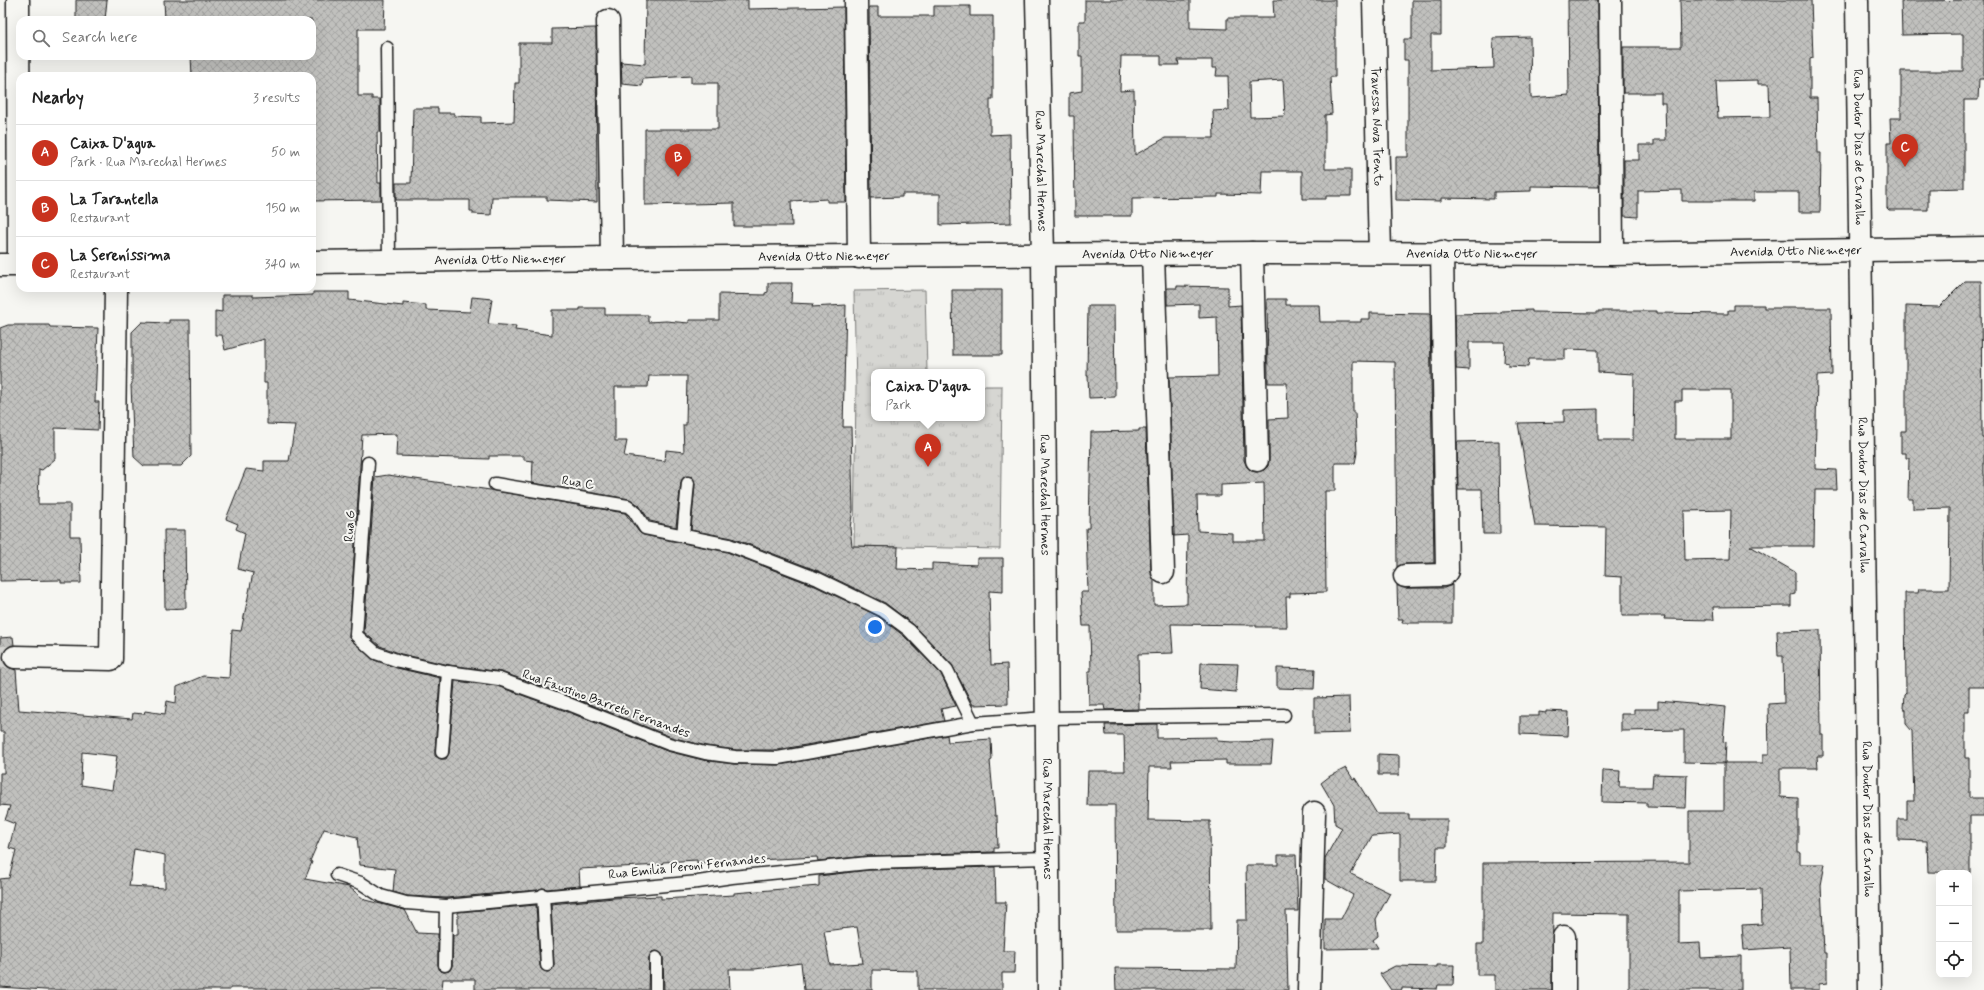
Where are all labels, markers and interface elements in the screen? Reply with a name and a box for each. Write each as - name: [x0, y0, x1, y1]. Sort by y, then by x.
- search box: [16, 16, 316, 60]
- icon: search: [30, 27, 52, 49]
- text: Search here: [62, 28, 138, 48]
- street label: Travessa Nova Trento: [1367, 66, 1387, 186]
- street label: Rua Doutor Dias de Carvalho: [1849, 69, 1868, 226]
- text: Nearby: [32, 87, 84, 109]
- text: 3 results: [253, 90, 300, 107]
- street label: Rua Marechal Hermes: [1031, 110, 1051, 232]
- text: Caixa D'agua: [70, 134, 155, 154]
- pin: C: [1892, 134, 1918, 167]
- text: A: [41, 144, 49, 161]
- text: 50 m: [271, 144, 300, 161]
- pin: B: [665, 144, 691, 177]
- text: Park · Rua Marechal Hermes: [70, 154, 227, 171]
- text: La Tarantella: [70, 190, 159, 210]
- text: B: [41, 200, 49, 217]
- text: 150 m: [266, 200, 300, 217]
- text: Restaurant: [70, 210, 130, 227]
- street label: Avenida Otto Niemeyer: [1730, 241, 1862, 261]
- street label: Avenida Otto Niemeyer: [1082, 245, 1214, 263]
- street label: Avenida Otto Niemeyer: [1406, 245, 1538, 262]
- text: La Sereníssima: [70, 246, 171, 266]
- street label: Avenida Otto Niemeyer: [758, 247, 890, 265]
- street label: Avenida Otto Niemeyer: [434, 250, 566, 269]
- text: C: [40, 256, 50, 273]
- text: 340 m: [265, 256, 300, 273]
- text: Restaurant: [70, 266, 130, 283]
- popup: [871, 369, 985, 421]
- text: Caixa D'agua: [885, 377, 971, 397]
- text: Park: [885, 397, 911, 414]
- street label: Rua Doutor Dias de Carvalho: [1854, 417, 1873, 574]
- pin: A: [915, 434, 941, 467]
- street label: Rua Marechal Hermes: [1036, 434, 1054, 556]
- street label: Rua C: [561, 472, 595, 494]
- street label: Rua G: [340, 509, 360, 542]
- your location: [865, 617, 885, 637]
- street label: Rua Faustino Barreto Fernandes: [520, 666, 692, 742]
- street label: Rua Doutor Dias de Carvalho: [1858, 741, 1877, 898]
- street label: Rua Marechal Hermes: [1039, 758, 1057, 880]
- street label: Rua Emilia Peroni Fernandes: [607, 850, 767, 884]
- map controls: [1936, 870, 1972, 978]
- button: +: [1936, 870, 1972, 906]
- button: −: [1936, 906, 1972, 942]
- button: locate: [1936, 942, 1972, 978]

